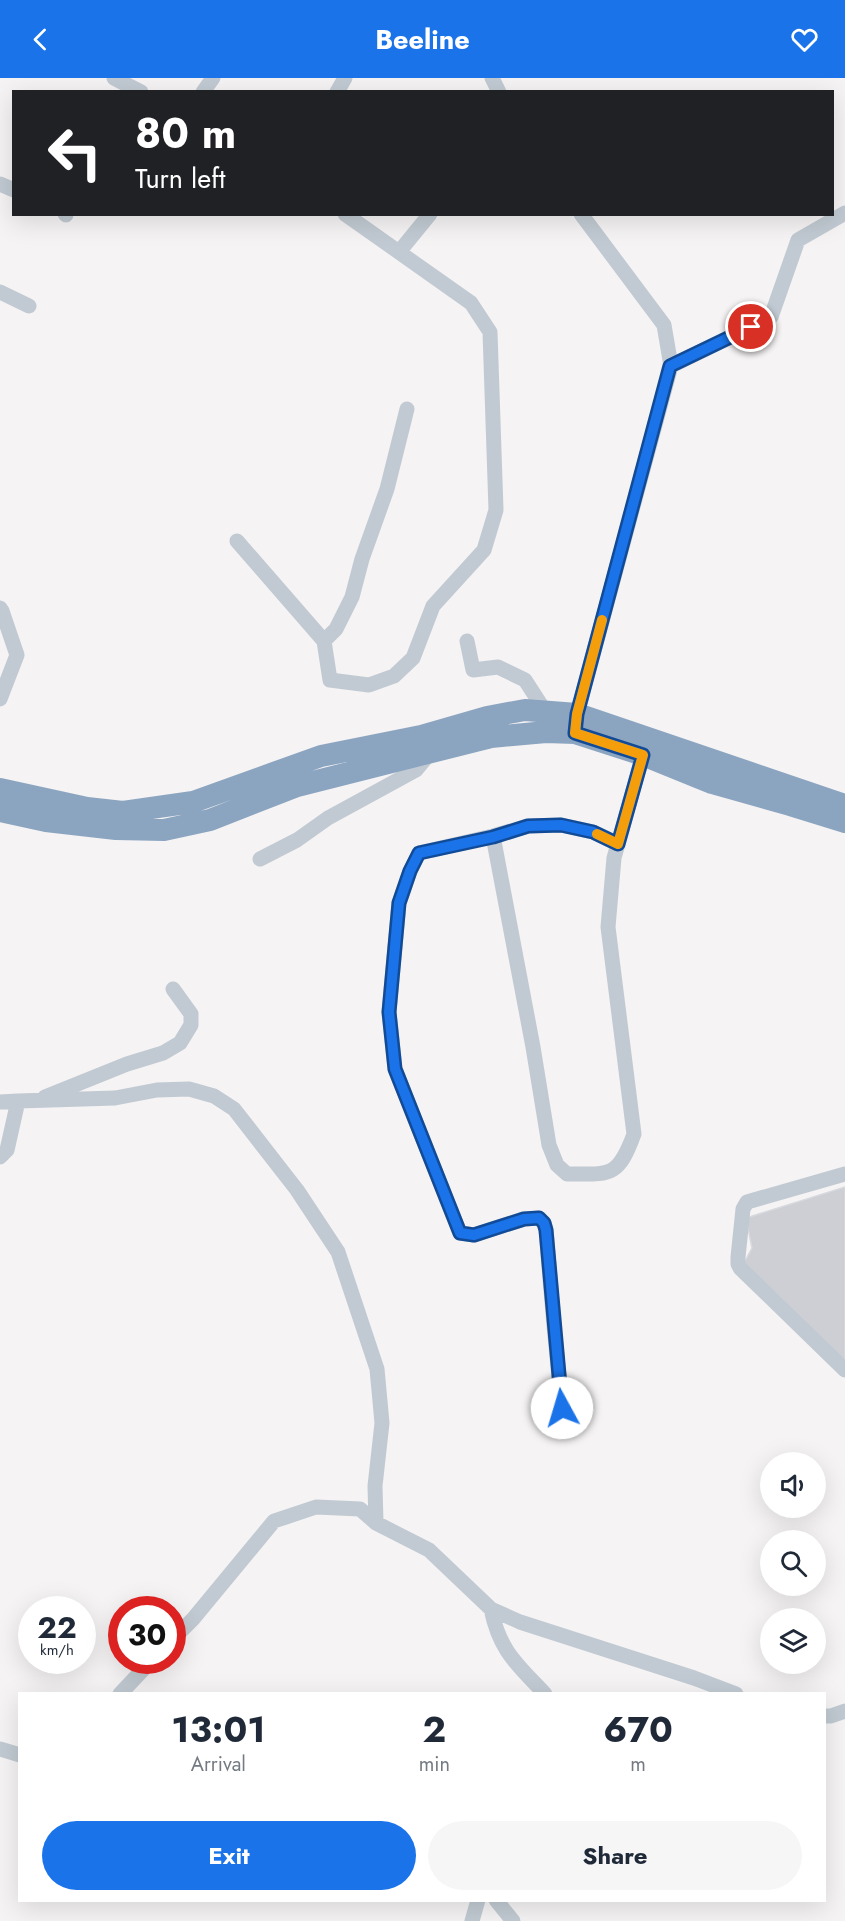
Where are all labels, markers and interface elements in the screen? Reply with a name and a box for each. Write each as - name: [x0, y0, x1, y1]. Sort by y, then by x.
- text: Beeline: [375, 20, 470, 59]
- icon: back: [24, 23, 57, 56]
- icon: heart: [788, 23, 821, 56]
- text: 80 m: [135, 103, 236, 164]
- icon: left: [36, 114, 114, 192]
- text: Turn left: [135, 159, 225, 198]
- pin: [725, 301, 776, 352]
- icon: arrive: [734, 310, 767, 343]
- position arrow: [530, 1376, 594, 1440]
- map controls: [760, 1452, 826, 1674]
- button: sound: [760, 1452, 826, 1518]
- button: search: [760, 1530, 826, 1596]
- speed limit sign: 30: [108, 1596, 186, 1674]
- text: 22: [37, 1606, 77, 1649]
- button: layers: [760, 1608, 826, 1674]
- text: km/h: [40, 1639, 74, 1661]
- text: 13:01: [171, 1703, 266, 1755]
- text: 2: [423, 1703, 446, 1755]
- text: 670: [603, 1703, 673, 1755]
- text: Arrival: [191, 1750, 246, 1779]
- text: min: [419, 1750, 450, 1779]
- text: m: [630, 1750, 646, 1779]
- button: Exit: [42, 1821, 416, 1890]
- button: Share: [428, 1821, 802, 1890]

